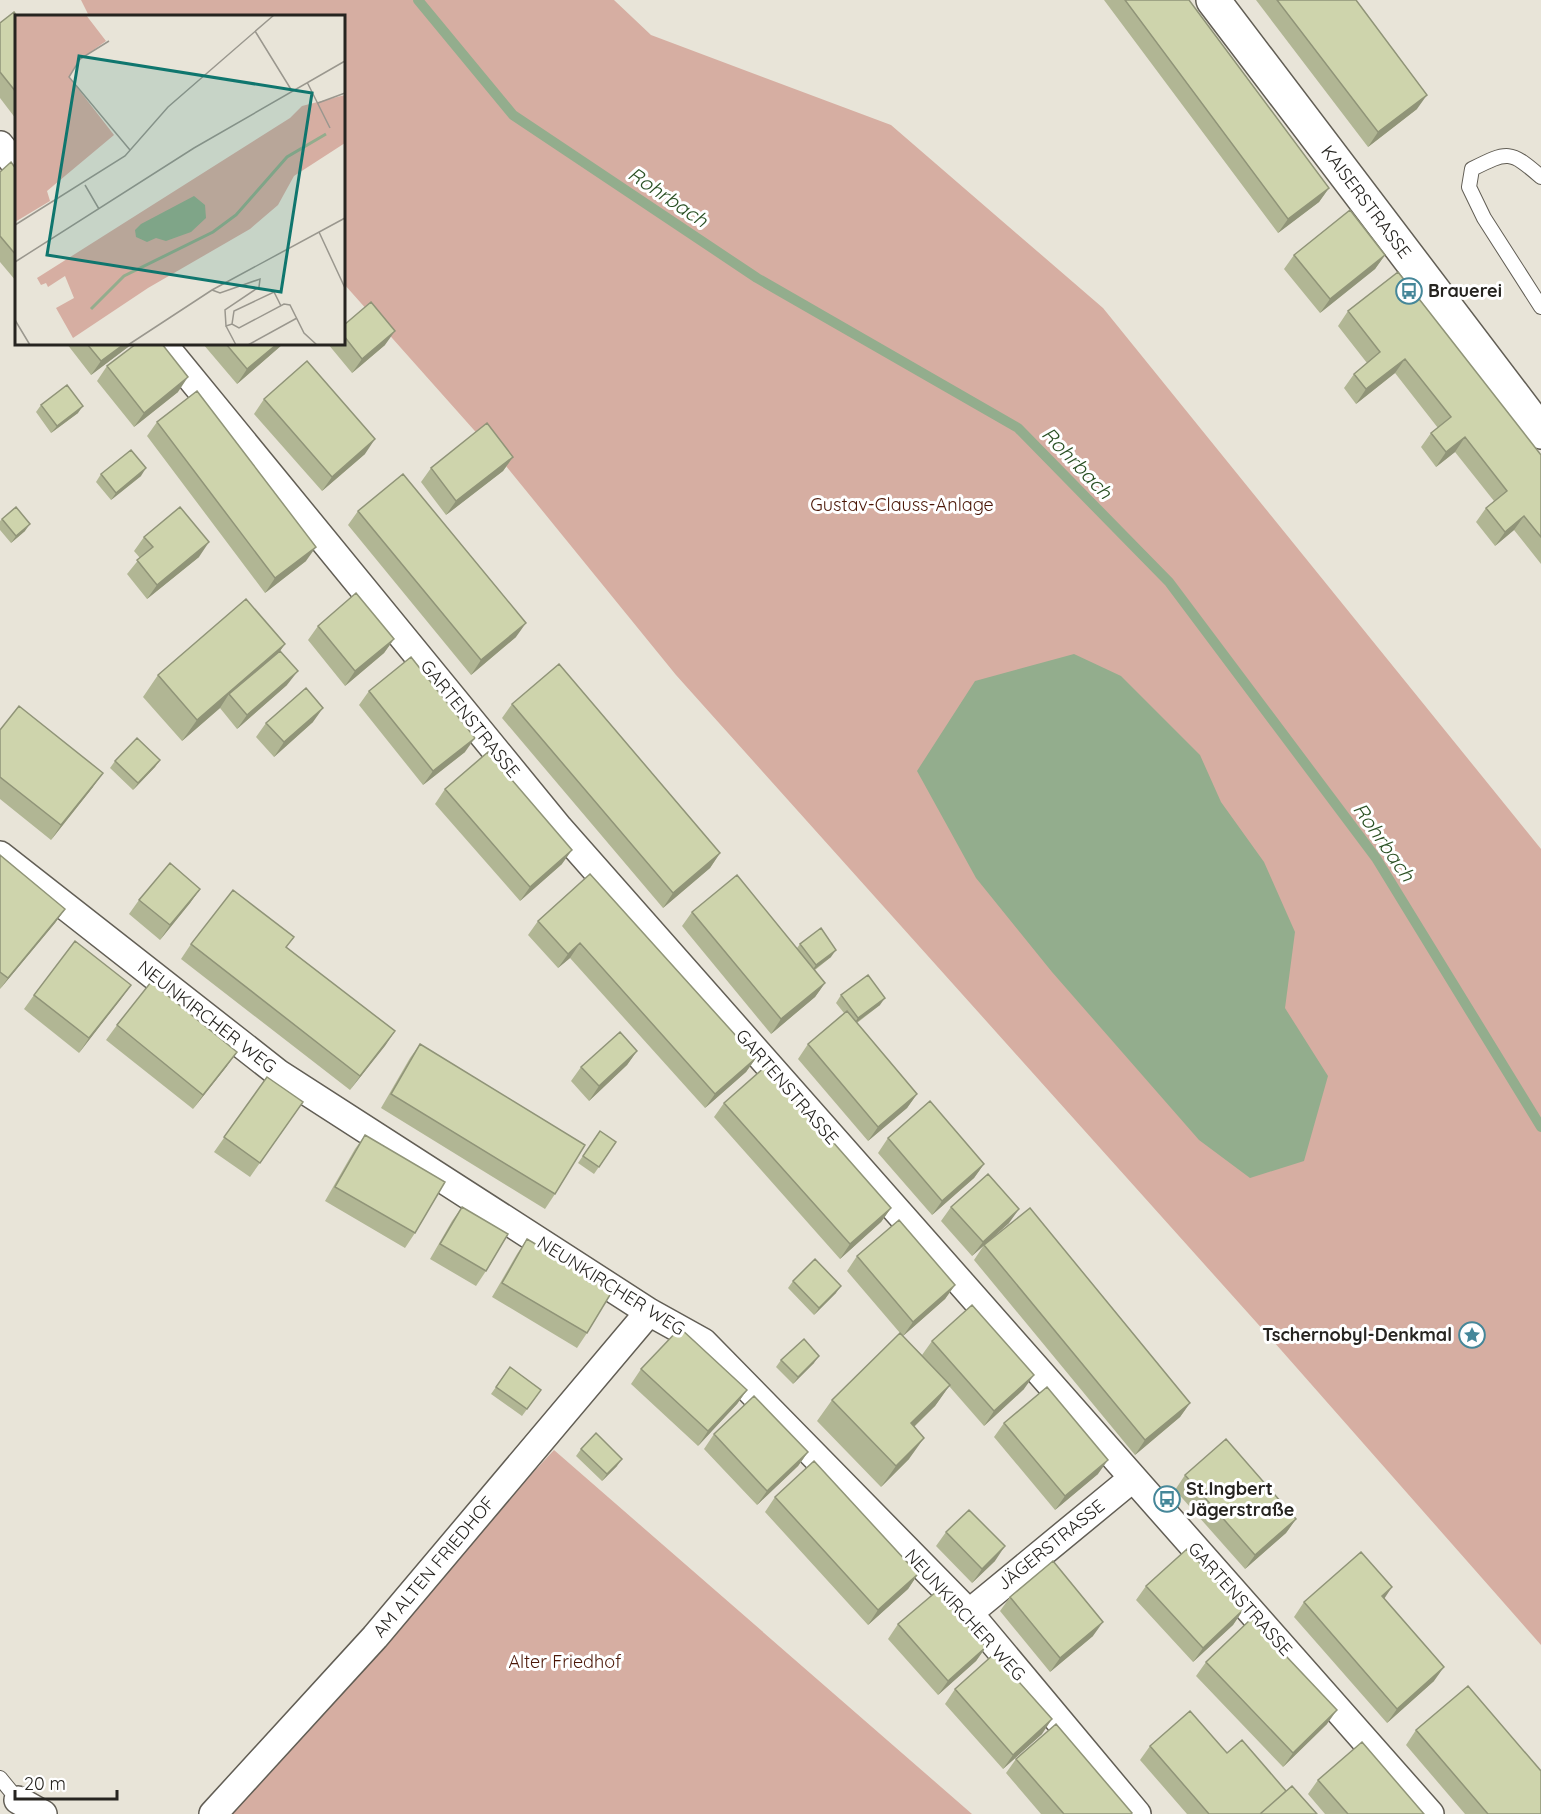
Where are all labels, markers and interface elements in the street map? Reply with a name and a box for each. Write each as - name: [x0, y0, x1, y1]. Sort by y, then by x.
- inset map: [15, 15, 345, 345]
- street label: KAISERSTRASSE: [1316, 141, 1416, 263]
- water label: Rohrbach: [624, 161, 713, 233]
- bus stop icon: Brauerei: [1394, 276, 1424, 306]
- place label: Brauerei: [1428, 279, 1502, 302]
- water label: Rohrbach: [1037, 421, 1118, 504]
- park label: Gustav-Clauss-Anlage: [810, 493, 994, 516]
- street label: GARTENSTRASSE: [416, 655, 525, 782]
- water label: Rohrbach: [1348, 798, 1421, 886]
- street label: NEUNKIRCHER WEG: [133, 955, 281, 1078]
- street label: GARTENSTRASSE: [731, 1024, 844, 1149]
- street label: NEUNKIRCHER WEG: [533, 1231, 689, 1340]
- place icon: Tschernobyl-Denkmal: [1457, 1320, 1487, 1350]
- place label: Tschernobyl-Denkmal: [1262, 1323, 1452, 1346]
- place label: St.Ingbert Jägerstraße: [1186, 1477, 1294, 1521]
- bus stop icon: St.Ingbert Jägerstraße: [1152, 1484, 1182, 1514]
- street label: AM ALTEN FRIEDHOF: [368, 1491, 499, 1642]
- street label: JÄGERSTRASSE: [992, 1494, 1109, 1595]
- street label: GARTENSTRASSE: [1183, 1537, 1298, 1660]
- street label: NEUNKIRCHER WEG: [900, 1544, 1031, 1685]
- park label: Alter Friedhof: [508, 1650, 622, 1673]
- scale bar: [15, 1763, 117, 1801]
- text: 20 m: [24, 1772, 66, 1795]

